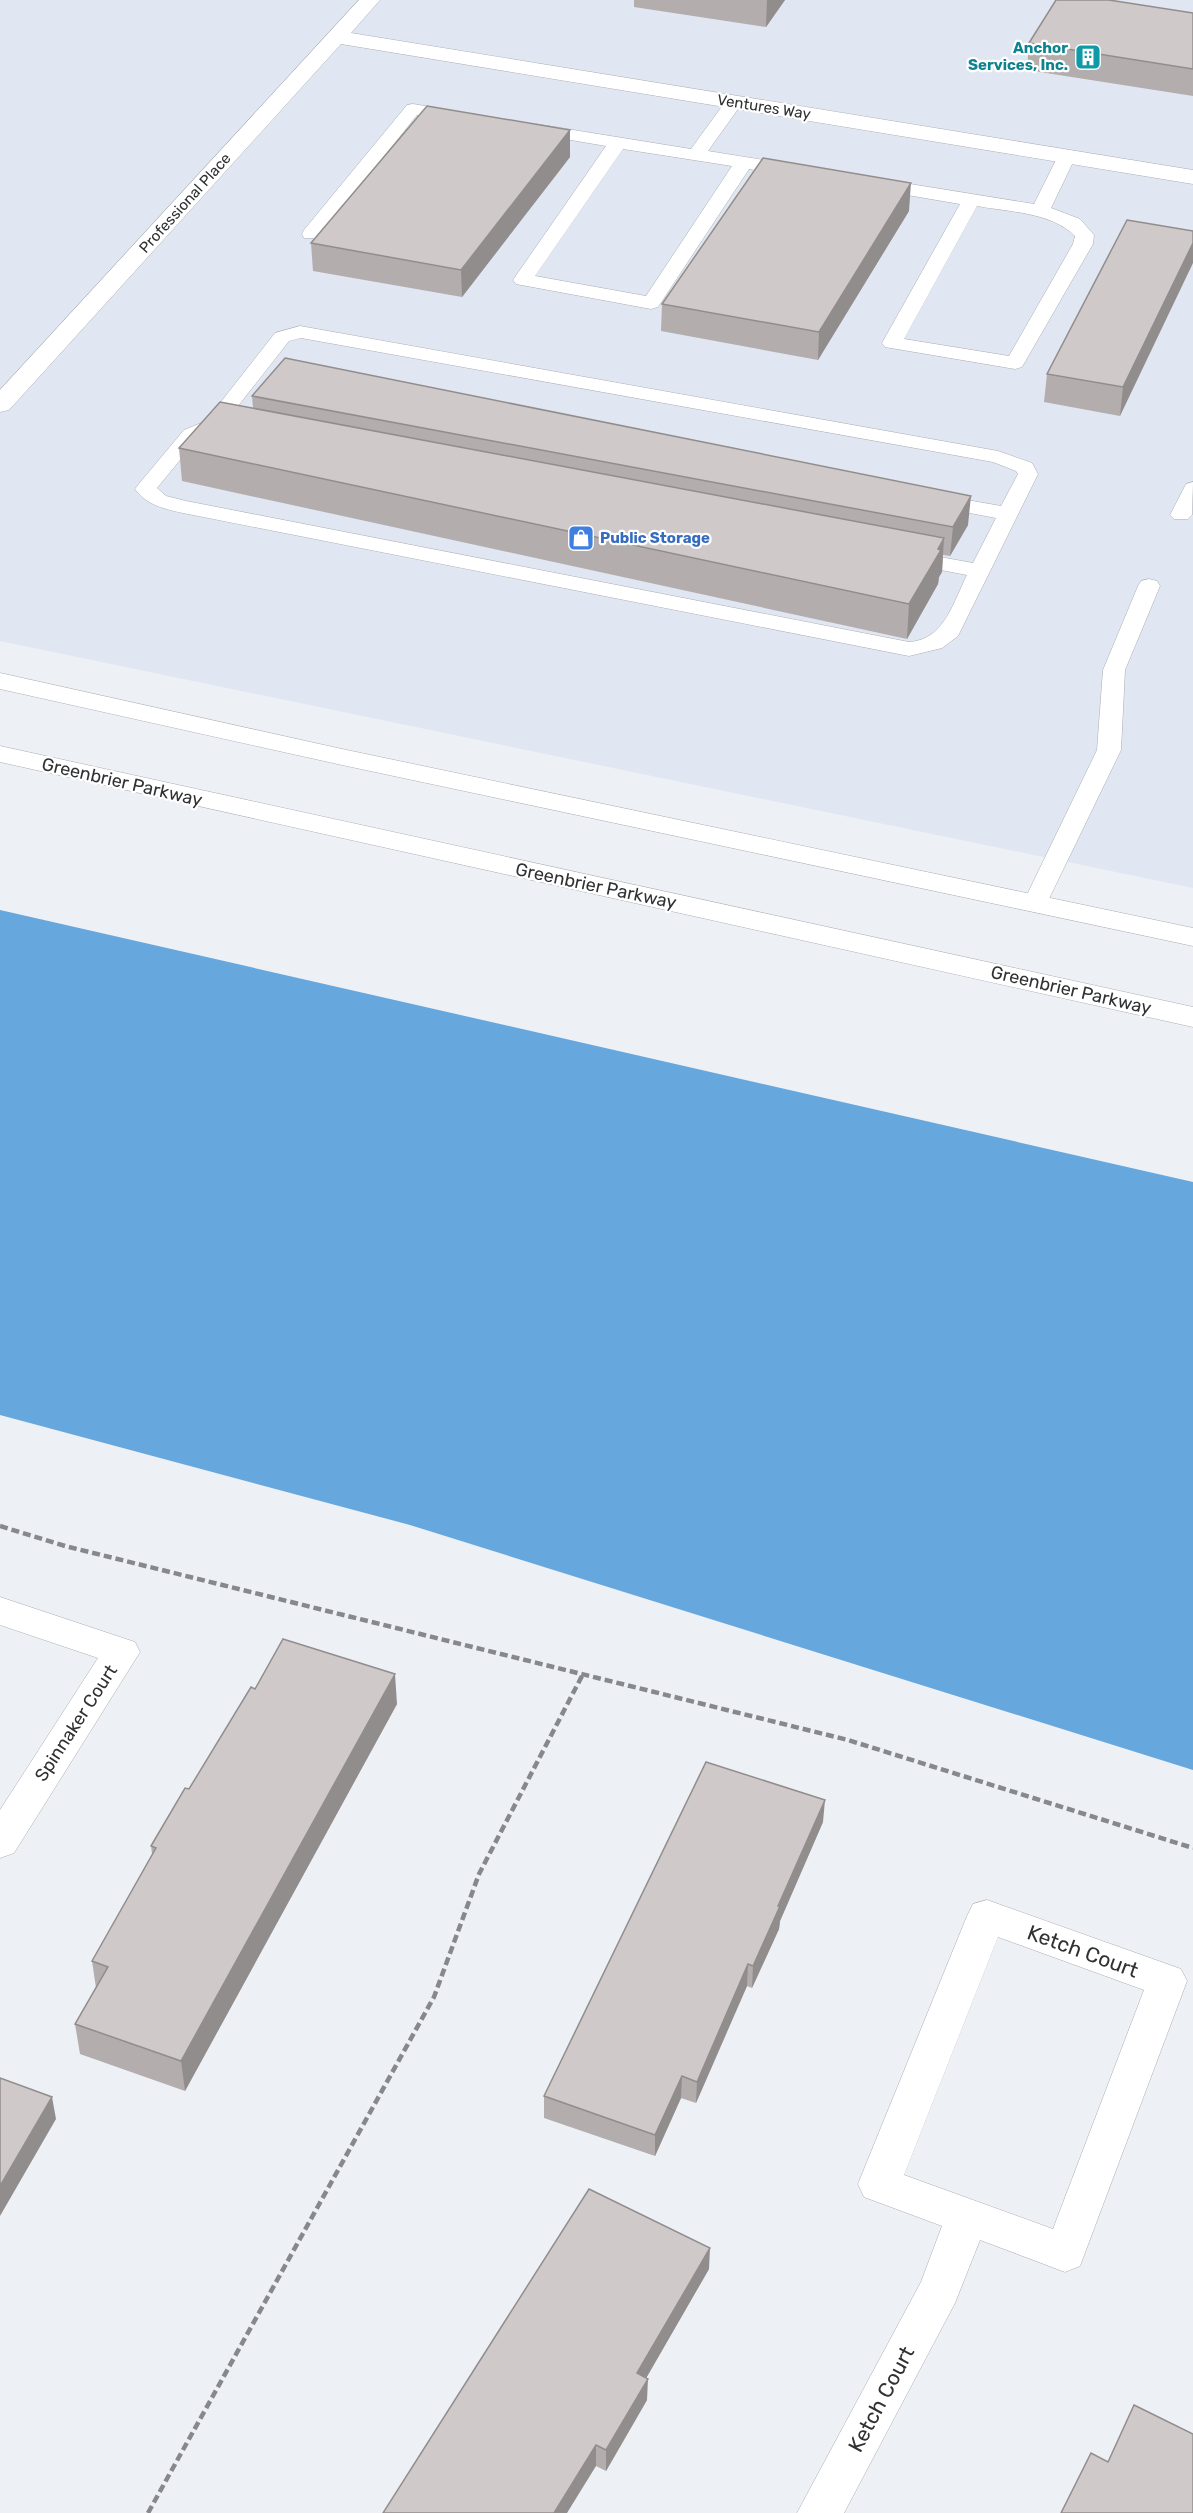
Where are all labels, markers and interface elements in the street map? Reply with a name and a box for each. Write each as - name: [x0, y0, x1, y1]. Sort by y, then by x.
- place label: Anchor Services, Inc.: [968, 39, 1068, 74]
- building icon: Anchor Services, Inc.: [1073, 42, 1103, 72]
- street label: Ventures Way: [716, 91, 812, 123]
- street label: Professional Place: [135, 149, 235, 257]
- shop icon: Public Storage: [566, 523, 596, 553]
- place label: Public Storage: [600, 529, 710, 547]
- street label: Greenbrier Parkway: [40, 753, 204, 811]
- street label: Greenbrier Parkway: [513, 858, 679, 914]
- street label: Greenbrier Parkway: [989, 961, 1153, 1019]
- street label: Spinnaker Court: [30, 1660, 122, 1786]
- street label: Ketch Court: [1024, 1919, 1142, 1983]
- street label: Ketch Court: [843, 2342, 919, 2456]

